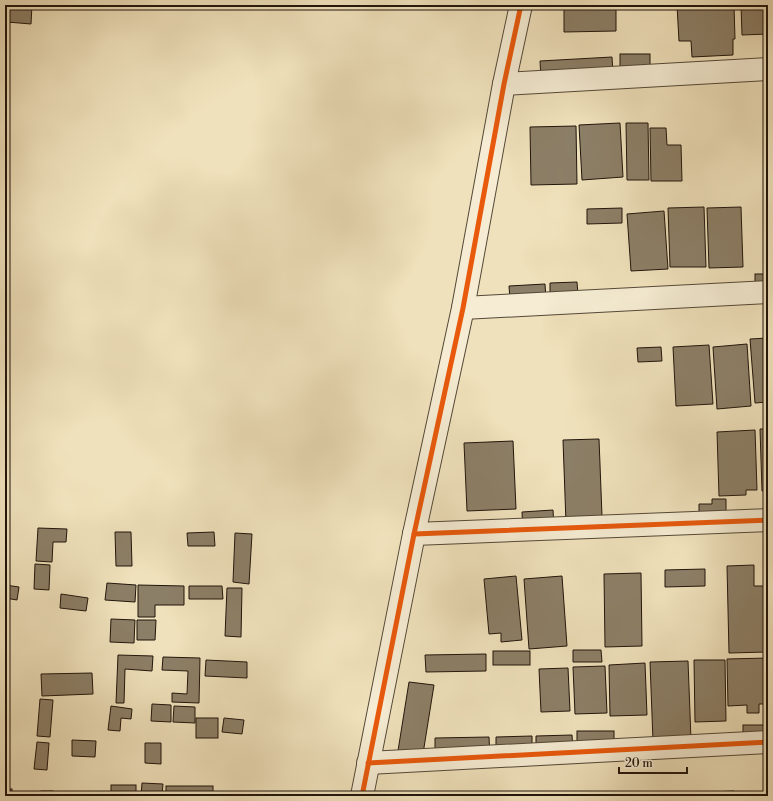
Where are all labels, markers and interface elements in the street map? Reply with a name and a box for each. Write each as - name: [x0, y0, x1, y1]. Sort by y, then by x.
- scale bar: [619, 749, 687, 775]
- text: 20 m: [625, 756, 653, 771]

